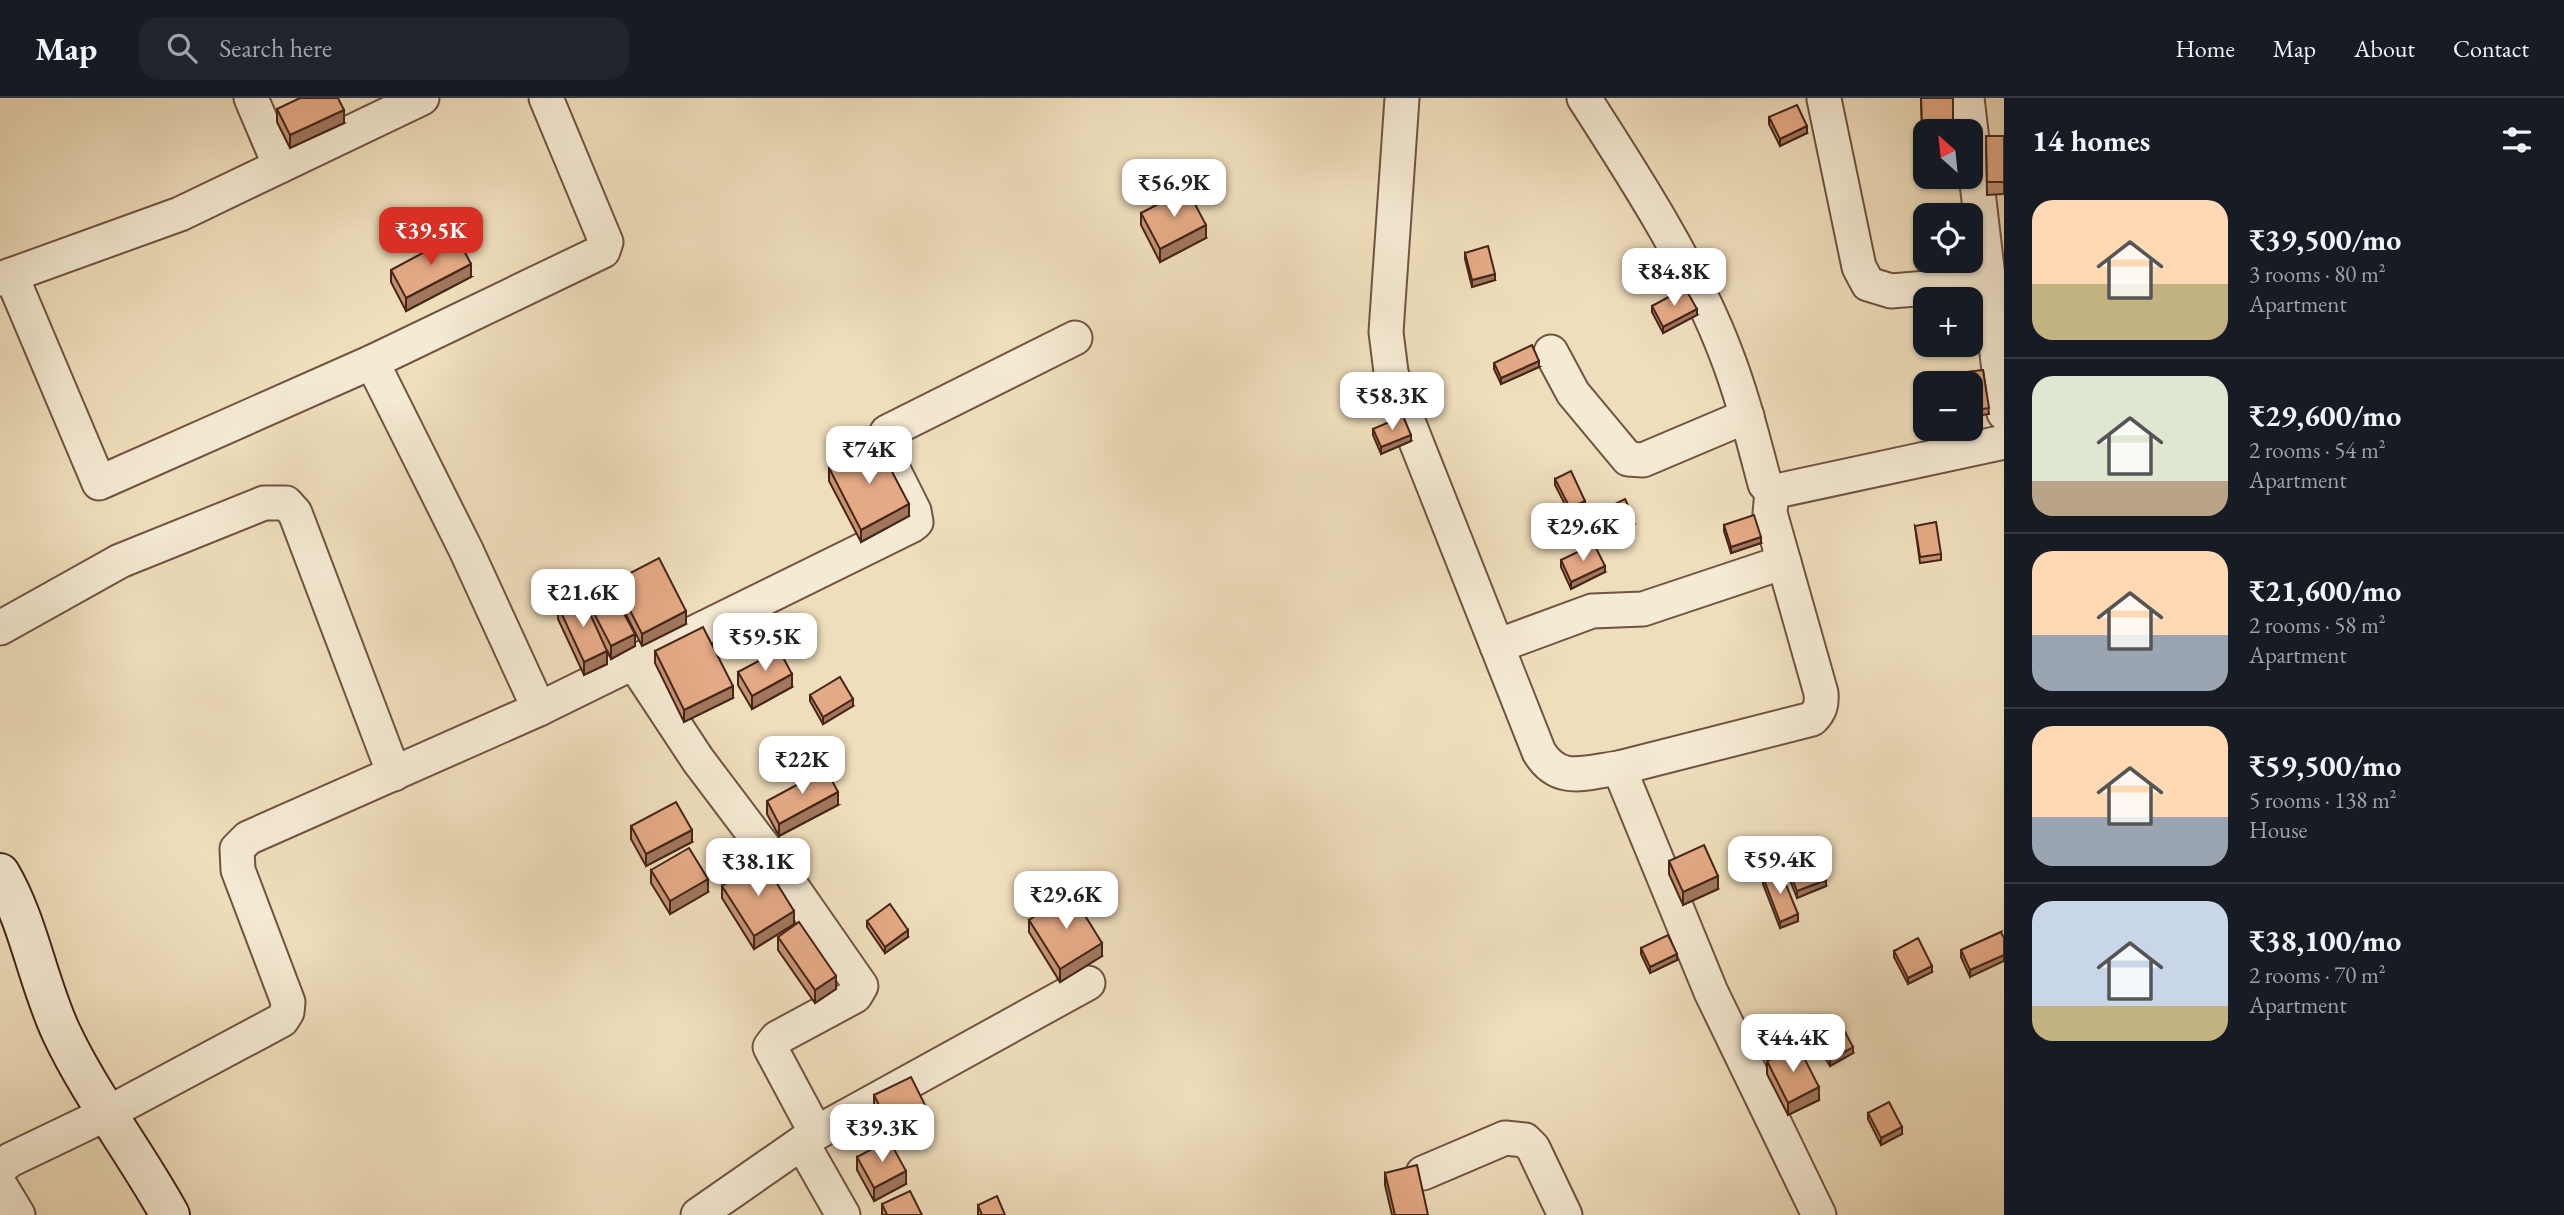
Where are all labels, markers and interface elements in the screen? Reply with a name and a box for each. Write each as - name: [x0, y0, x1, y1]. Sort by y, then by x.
- search box: [139, 17, 629, 80]
- text: Map: [35, 27, 97, 70]
- icon: search: [163, 29, 201, 67]
- text: Search here: [219, 31, 332, 65]
- text: Home: [2175, 33, 2235, 64]
- text: Map: [2273, 33, 2316, 64]
- text: About: [2354, 33, 2415, 64]
- text: Contact: [2453, 33, 2529, 64]
- north arrow: [1913, 119, 1983, 189]
- map controls: [1913, 119, 1983, 441]
- text: 14 homes: [2032, 121, 2150, 160]
- icon: filters: [2498, 121, 2536, 159]
- pin: ₹56.9K: [1117, 159, 1231, 219]
- text: ₹56.9K: [1138, 167, 1210, 197]
- button: locate: [1913, 203, 1983, 273]
- pin: ₹39.5K: [374, 208, 488, 267]
- text: ₹39.5K: [395, 215, 467, 245]
- text: ₹39,500/mo: [2249, 220, 2401, 259]
- icon: home: [2088, 228, 2172, 312]
- pin: ₹84.8K: [1617, 248, 1731, 308]
- text: ₹84.8K: [1638, 256, 1710, 286]
- text: 3 rooms · 80 m²: [2249, 259, 2386, 289]
- button: +: [1913, 287, 1983, 357]
- text: Apartment: [2249, 289, 2347, 319]
- button: −: [1913, 371, 1983, 441]
- pin: ₹58.3K: [1335, 372, 1449, 432]
- text: ₹58.3K: [1356, 380, 1428, 410]
- text: ₹29,600/mo: [2249, 396, 2401, 435]
- icon: home: [2088, 404, 2172, 488]
- pin: ₹74K: [828, 426, 910, 486]
- text: ₹74K: [842, 434, 896, 464]
- text: 2 rooms · 54 m²: [2249, 435, 2386, 465]
- text: Apartment: [2249, 465, 2347, 495]
- pin: ₹29.6K: [1526, 504, 1640, 563]
- text: ₹29.6K: [1547, 511, 1619, 541]
- pin: ₹21.6K: [526, 570, 640, 629]
- text: ₹21,600/mo: [2249, 571, 2401, 610]
- text: ₹21.6K: [547, 577, 619, 607]
- icon: home: [2088, 579, 2172, 663]
- text: 2 rooms · 58 m²: [2249, 610, 2386, 640]
- pin: ₹59.5K: [708, 614, 822, 673]
- text: ₹59.5K: [729, 621, 801, 651]
- text: Apartment: [2249, 640, 2347, 670]
- pin: ₹22K: [761, 736, 843, 796]
- text: ₹22K: [775, 744, 829, 774]
- text: ₹59,500/mo: [2249, 746, 2401, 785]
- icon: home: [2088, 754, 2172, 838]
- text: 5 rooms · 138 m²: [2249, 785, 2397, 815]
- text: House: [2249, 815, 2308, 845]
- pin: ₹59.4K: [1723, 836, 1837, 896]
- pin: ₹38.1K: [701, 838, 815, 898]
- text: ₹59.4K: [1744, 844, 1816, 874]
- text: ₹38.1K: [722, 846, 794, 876]
- pin: ₹29.6K: [1009, 872, 1123, 931]
- text: ₹29.6K: [1030, 879, 1102, 909]
- text: ₹38,100/mo: [2249, 921, 2401, 960]
- icon: home: [2088, 929, 2172, 1013]
- text: 2 rooms · 70 m²: [2249, 960, 2386, 990]
- text: Apartment: [2249, 990, 2347, 1020]
- pin: ₹44.4K: [1736, 1014, 1850, 1074]
- text: ₹44.4K: [1757, 1022, 1829, 1052]
- pin: ₹39.3K: [825, 1104, 939, 1164]
- text: ₹39.3K: [846, 1112, 918, 1142]

